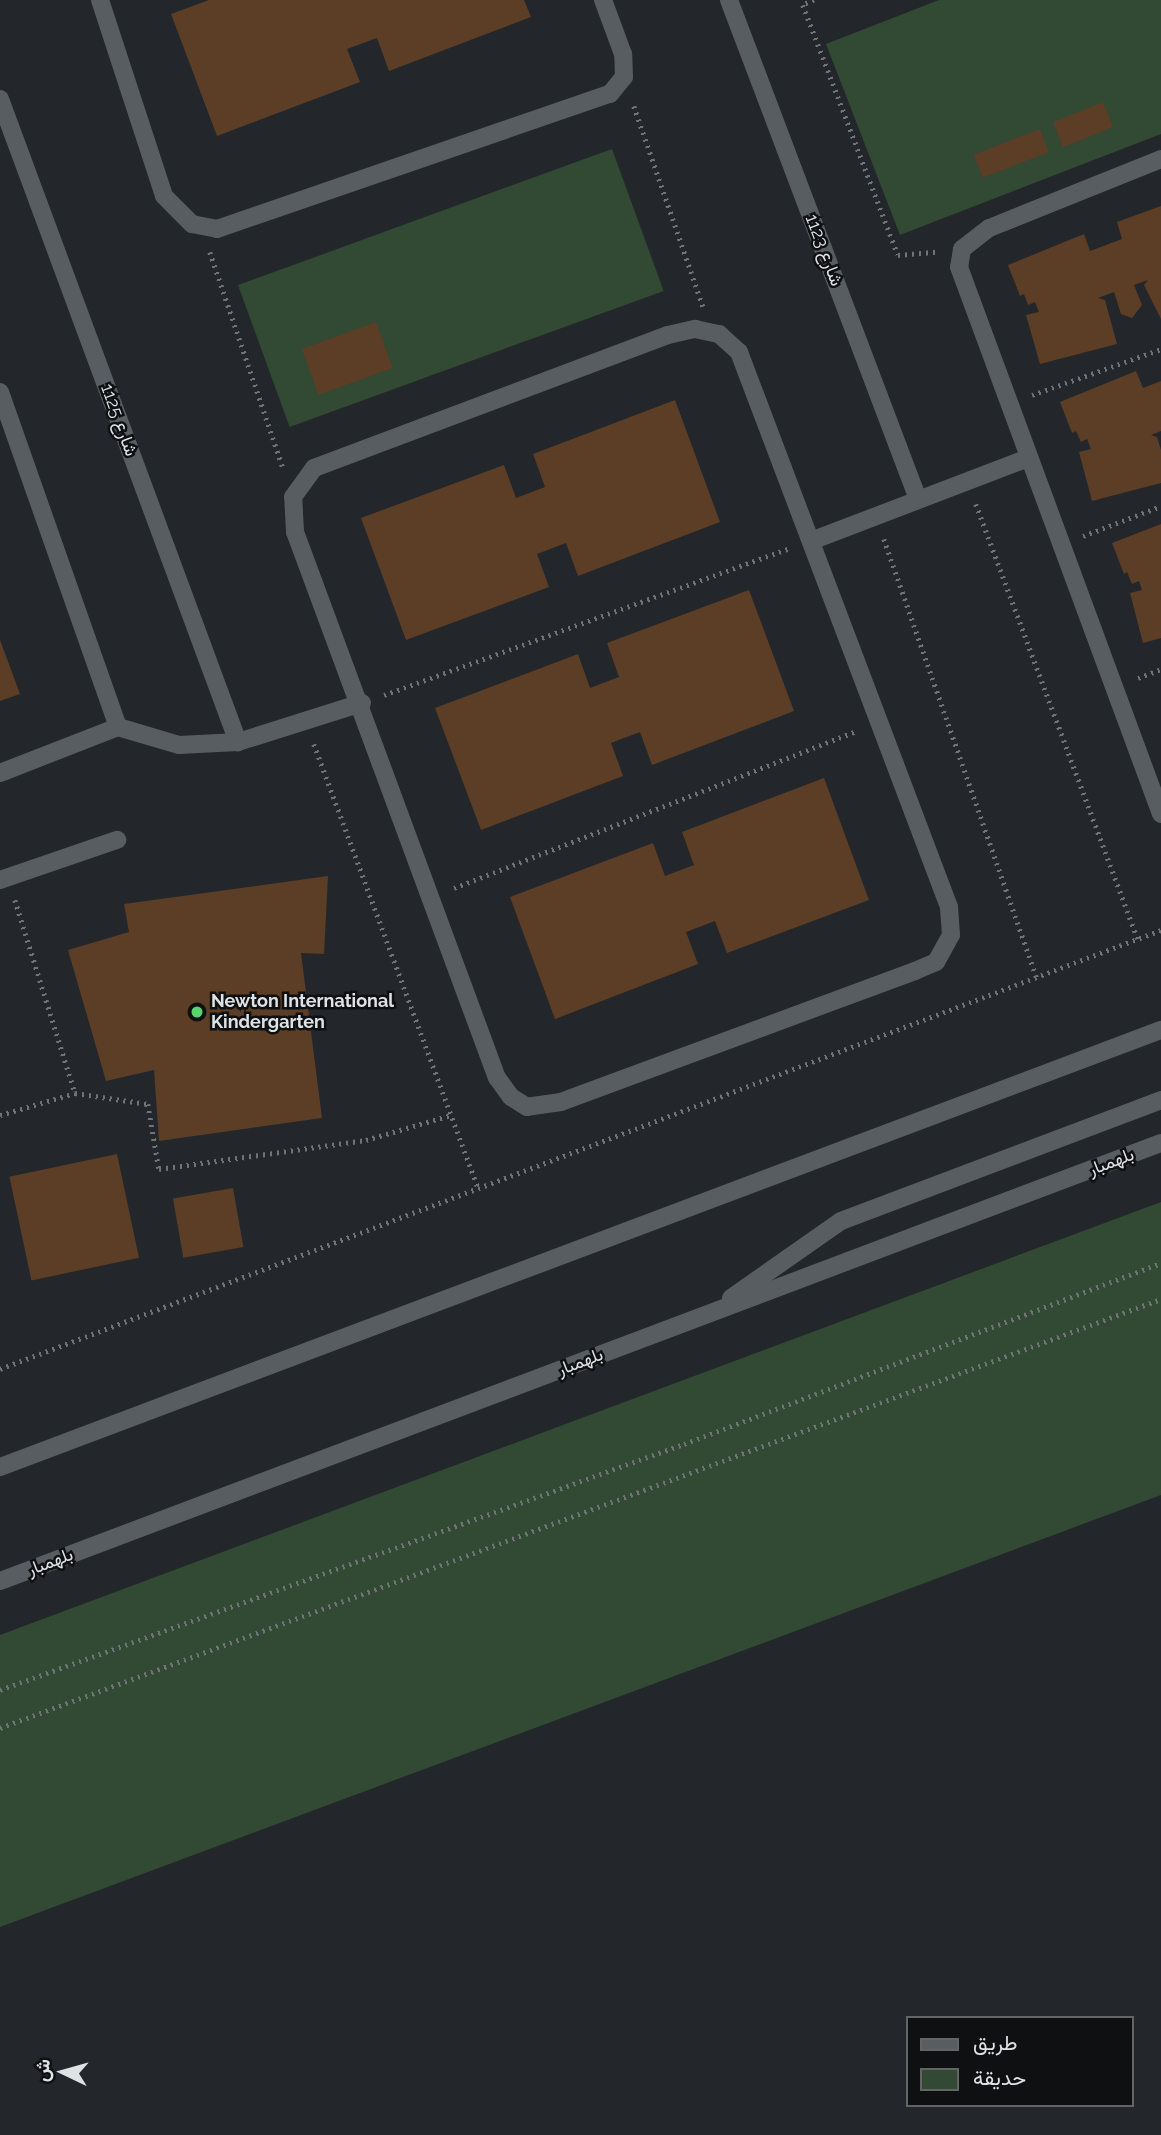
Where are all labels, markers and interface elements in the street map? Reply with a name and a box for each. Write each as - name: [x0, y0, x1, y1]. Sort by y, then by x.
- street label: شارع 1123: [800, 211, 848, 289]
- street label: شارع 1125: [96, 381, 142, 459]
- place label: Newton International Kindergarten: [211, 991, 394, 1034]
- marker: Newton International Kindergarten: [189, 1004, 205, 1020]
- street label: بلهمبار: [1085, 1143, 1137, 1181]
- street label: بلهمبار: [554, 1343, 606, 1381]
- street label: بلهمبار: [24, 1543, 76, 1581]
- legend: [906, 2016, 1133, 2107]
- text: طريق: [973, 2030, 1018, 2055]
- north arrow: [28, 2037, 98, 2107]
- text: ش: [30, 2058, 54, 2083]
- text: حديقة: [973, 2065, 1026, 2090]

